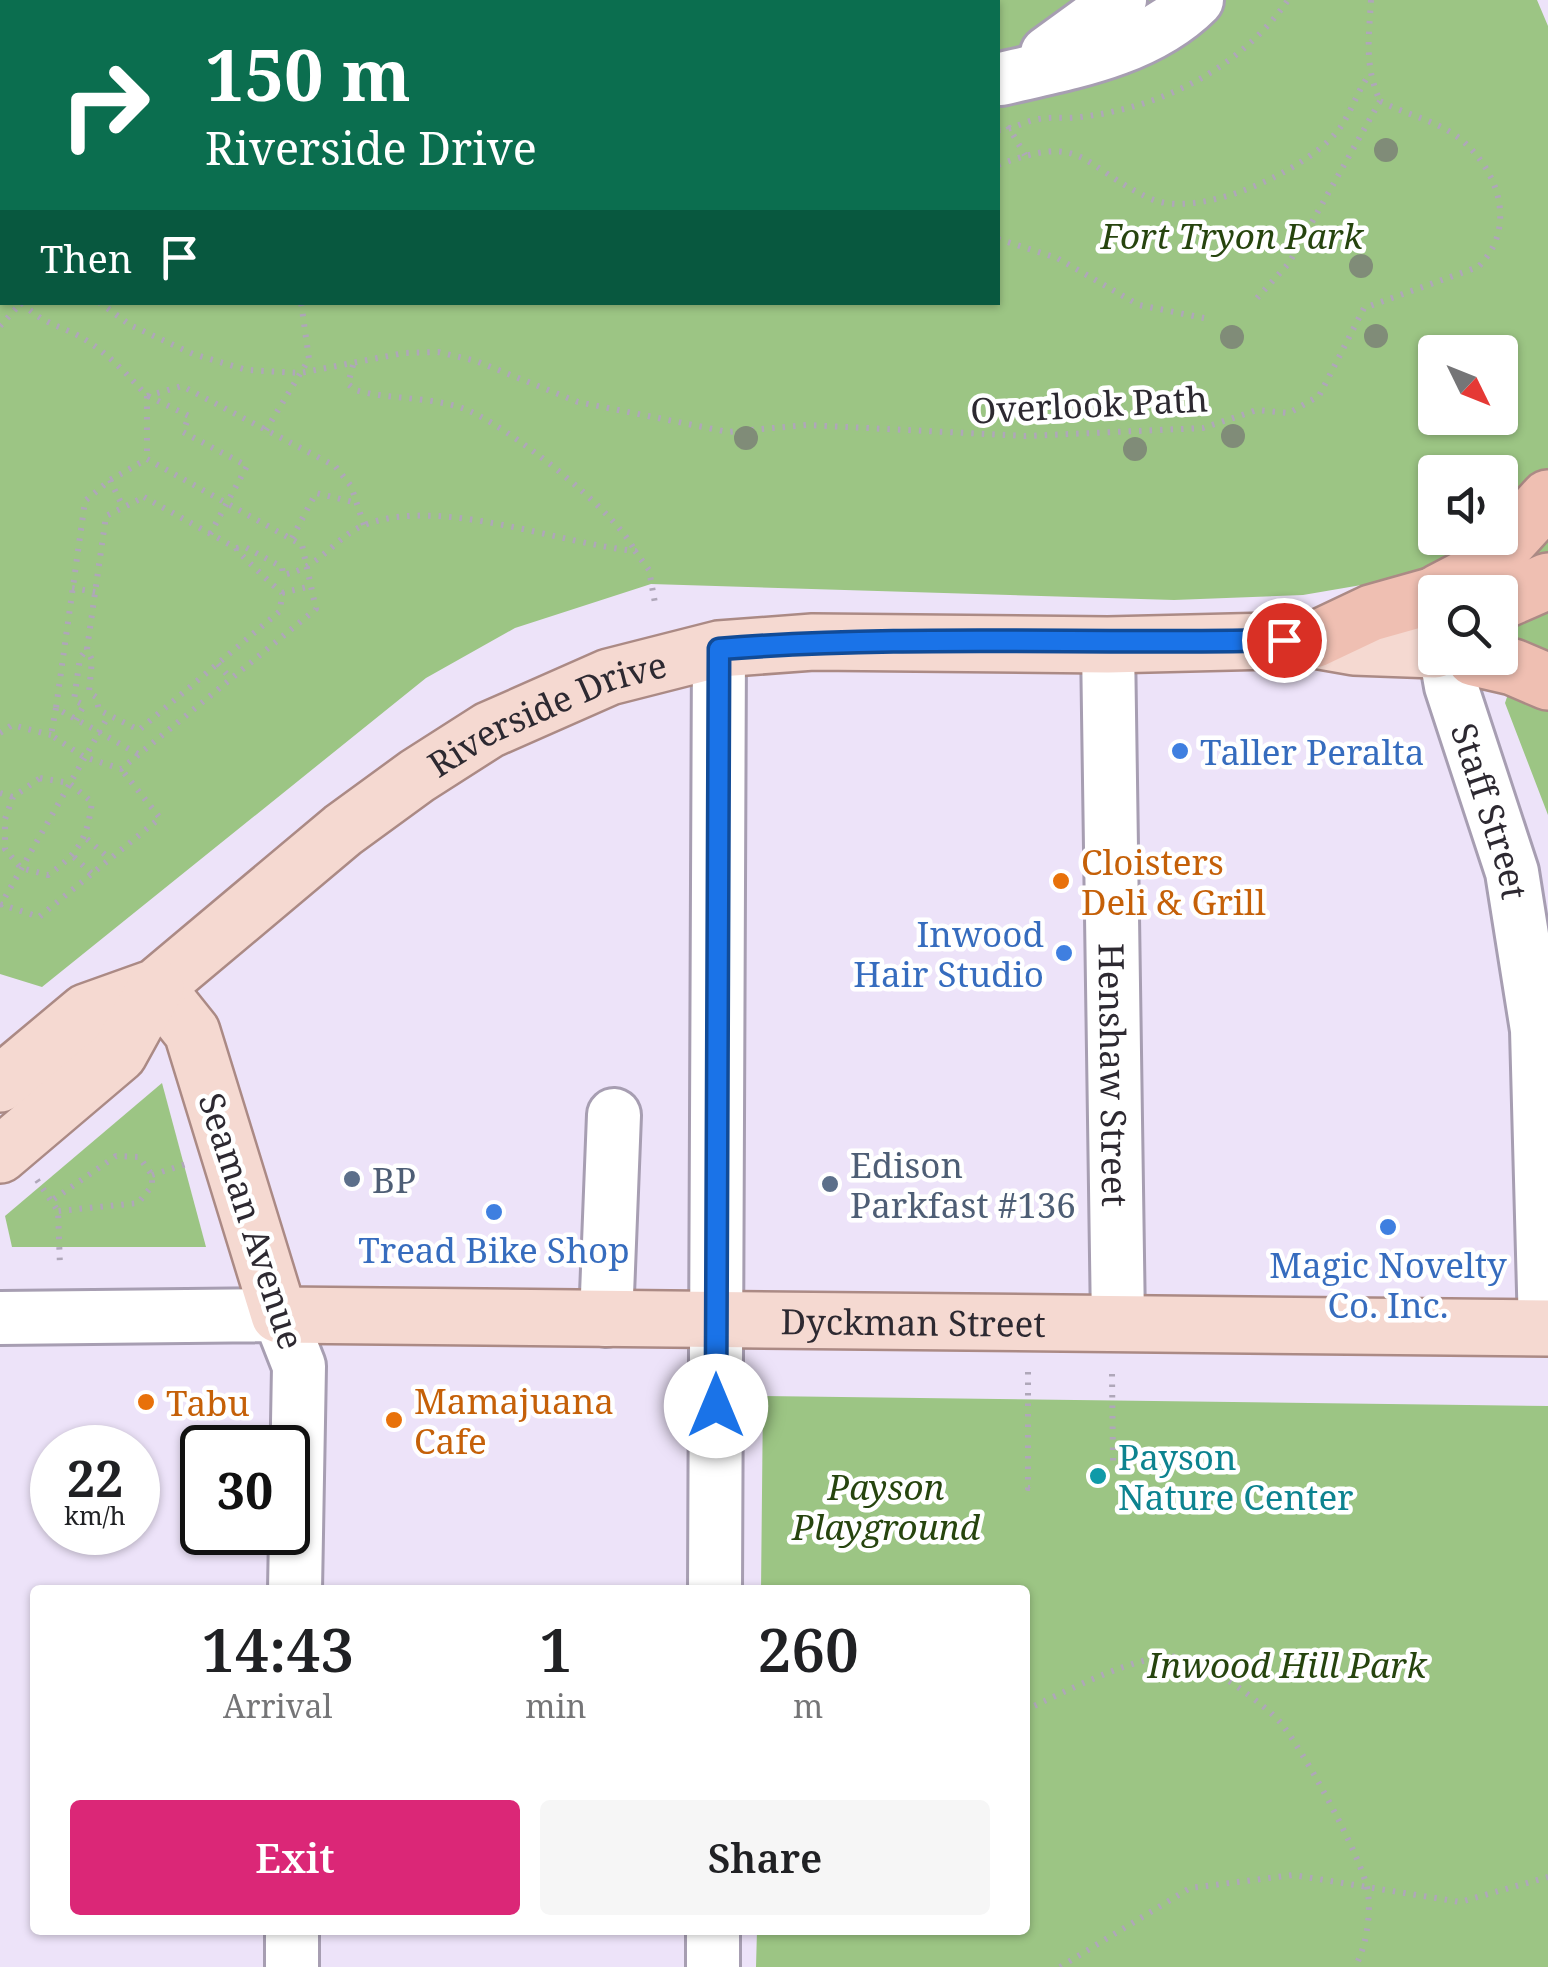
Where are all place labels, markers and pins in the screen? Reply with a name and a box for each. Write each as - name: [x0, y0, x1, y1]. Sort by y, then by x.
- pin: [1242, 598, 1327, 683]
- place label: Taller Peralta: [1200, 728, 1424, 775]
- marker: Taller Peralta: [1169, 740, 1191, 762]
- place label: Cloisters Deli & Grill: [1081, 838, 1266, 925]
- marker: Cloisters Deli & Grill: [1050, 870, 1072, 892]
- place label: Inwood Hair Studio: [853, 910, 1044, 997]
- marker: Inwood Hair Studio: [1053, 942, 1075, 964]
- place label: Edison Parkfast #136: [850, 1141, 1076, 1228]
- place label: BP: [372, 1156, 416, 1203]
- marker: BP: [341, 1168, 363, 1190]
- marker: Edison Parkfast #136: [819, 1173, 841, 1195]
- marker: Tread Bike Shop: [483, 1201, 505, 1223]
- marker: Magic Novelty Co. Inc.: [1377, 1216, 1399, 1238]
- place label: Tread Bike Shop: [358, 1226, 630, 1273]
- place label: Magic Novelty Co. Inc.: [1269, 1241, 1507, 1328]
- place label: Mamajuana Cafe: [414, 1377, 614, 1464]
- place label: Tabu: [166, 1379, 250, 1426]
- marker: Tabu: [135, 1391, 157, 1413]
- marker: Mamajuana Cafe: [383, 1409, 405, 1431]
- place label: Payson Nature Center: [1118, 1433, 1354, 1520]
- marker: Payson Nature Center: [1087, 1465, 1109, 1487]

